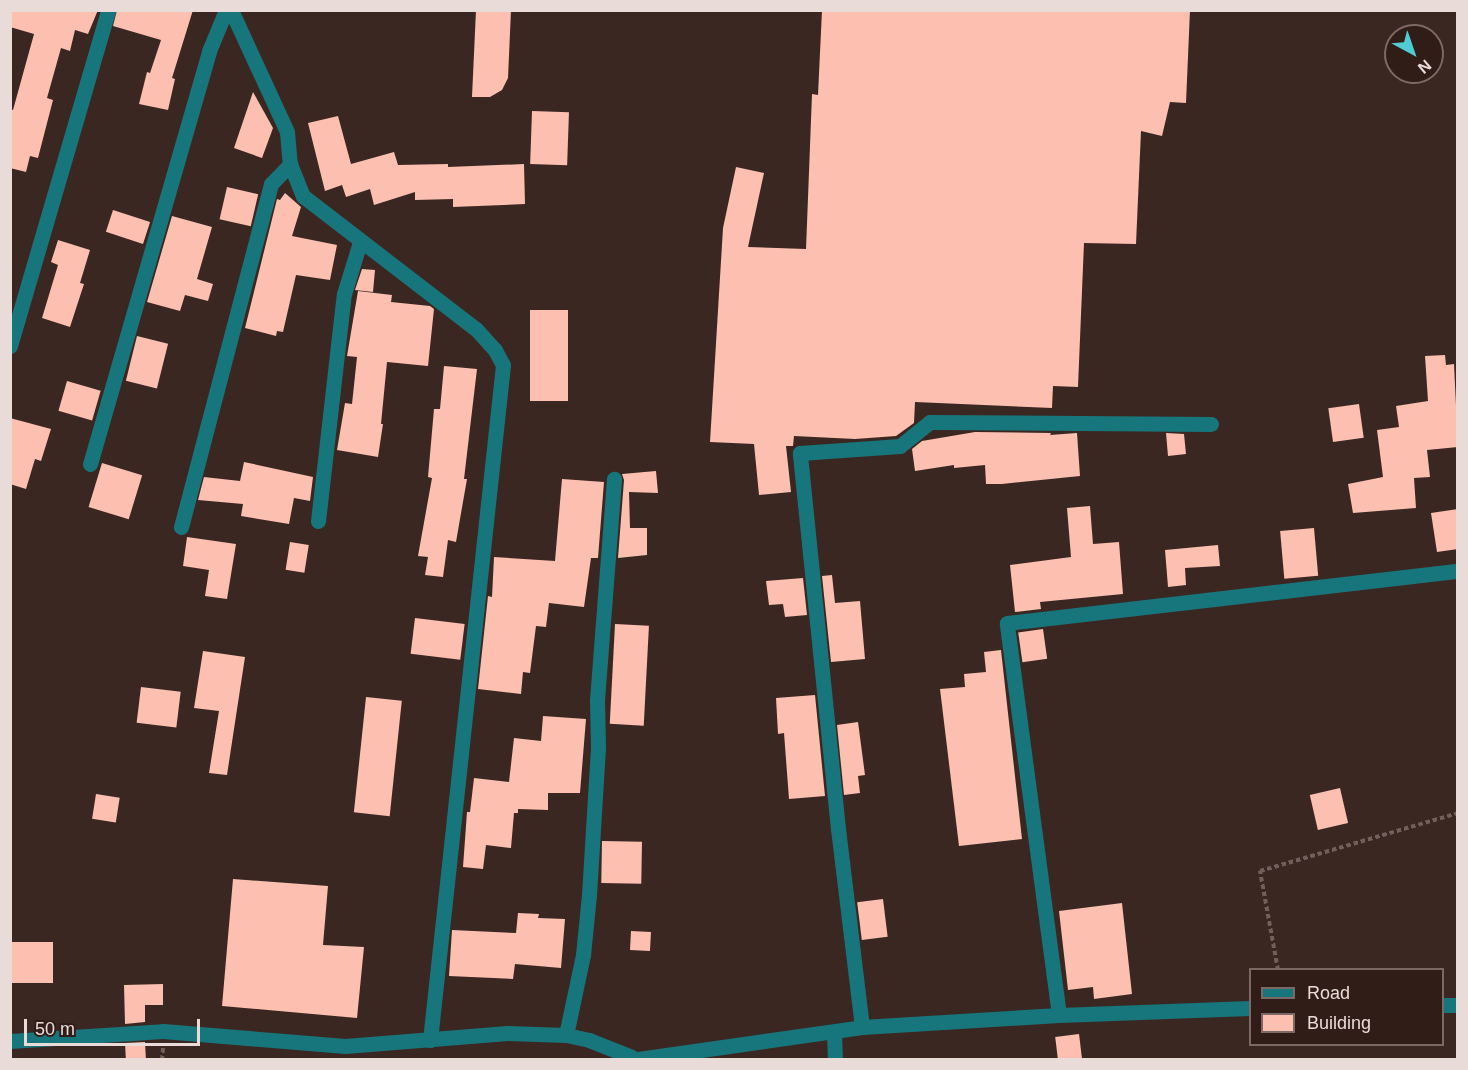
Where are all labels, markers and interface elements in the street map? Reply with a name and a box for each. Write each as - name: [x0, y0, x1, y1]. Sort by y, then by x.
- north arrow: [1384, 24, 1444, 84]
- text: N: [1415, 56, 1434, 77]
- legend: [1249, 968, 1444, 1046]
- text: Road: [1307, 983, 1350, 1003]
- scale bar: [27, 1007, 202, 1045]
- text: Building: [1307, 1013, 1371, 1033]
- text: 50 m: [35, 1019, 75, 1039]

